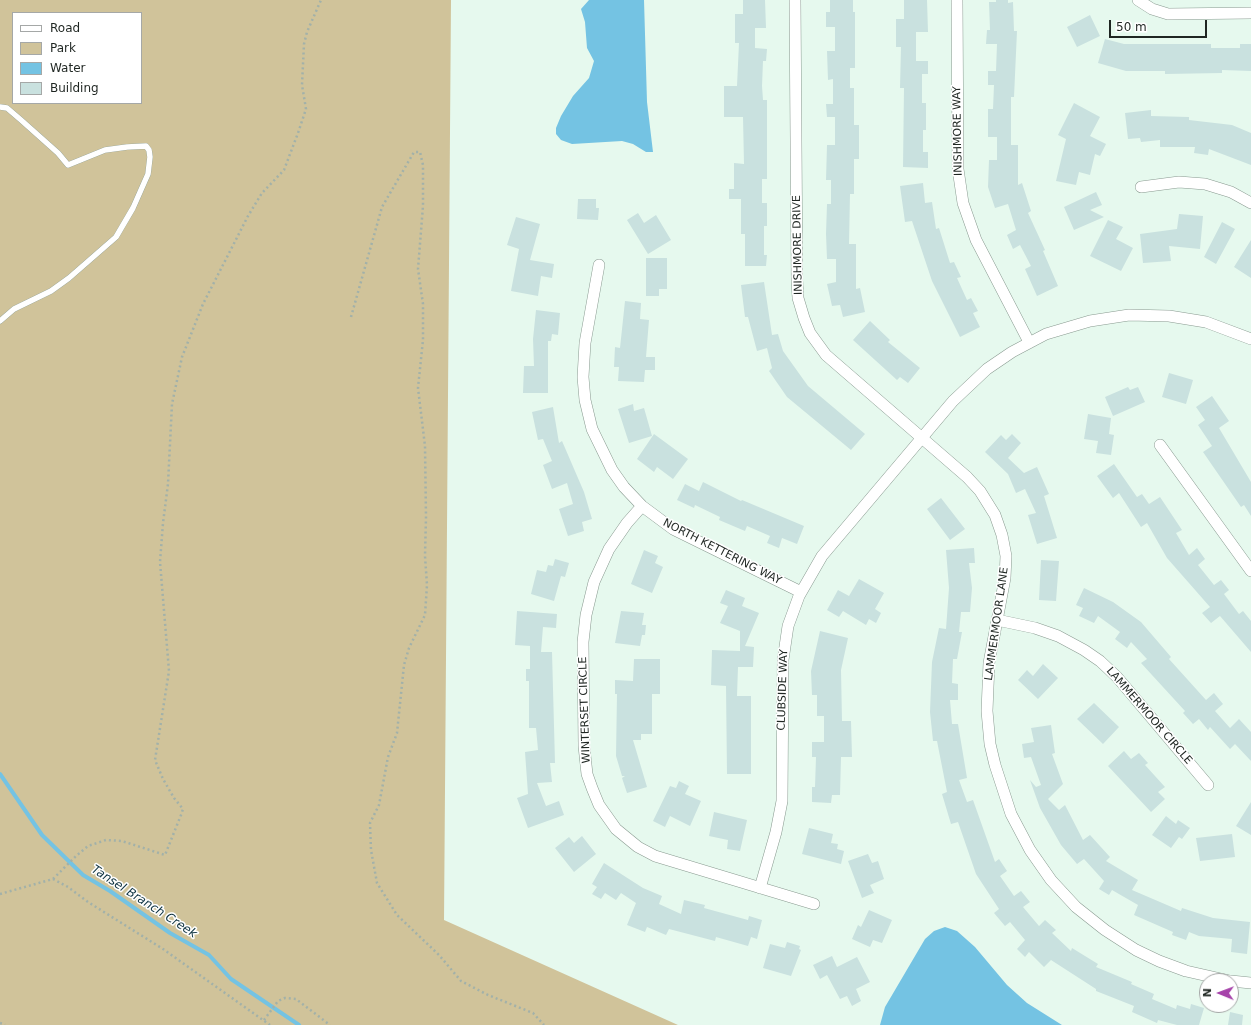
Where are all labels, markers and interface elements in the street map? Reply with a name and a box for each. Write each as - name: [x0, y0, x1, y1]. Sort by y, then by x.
- legend: [12, 12, 142, 104]
- scale bar: [1111, 12, 1209, 38]
- text: 50 m: [1116, 20, 1147, 34]
- text: Road: [50, 21, 80, 35]
- text: Park: [50, 41, 76, 55]
- text: Water: [50, 61, 85, 75]
- text: Building: [50, 81, 99, 95]
- street label: INISHMORE WAY: [951, 86, 965, 176]
- street label: INISHMORE DRIVE: [791, 195, 805, 295]
- street label: NORTH KETTERING WAY: [660, 516, 784, 588]
- street label: LAMMERMOOR LANE: [982, 566, 1012, 682]
- street label: CLUBSIDE WAY: [775, 649, 791, 731]
- street label: WINTERSET CIRCLE: [577, 657, 593, 763]
- street label: LAMMERMOOR CIRCLE: [1103, 665, 1195, 767]
- water label: Tansel Branch Creek: [89, 862, 199, 942]
- north arrow: [1199, 973, 1239, 1013]
- text: N: [1201, 988, 1214, 998]

